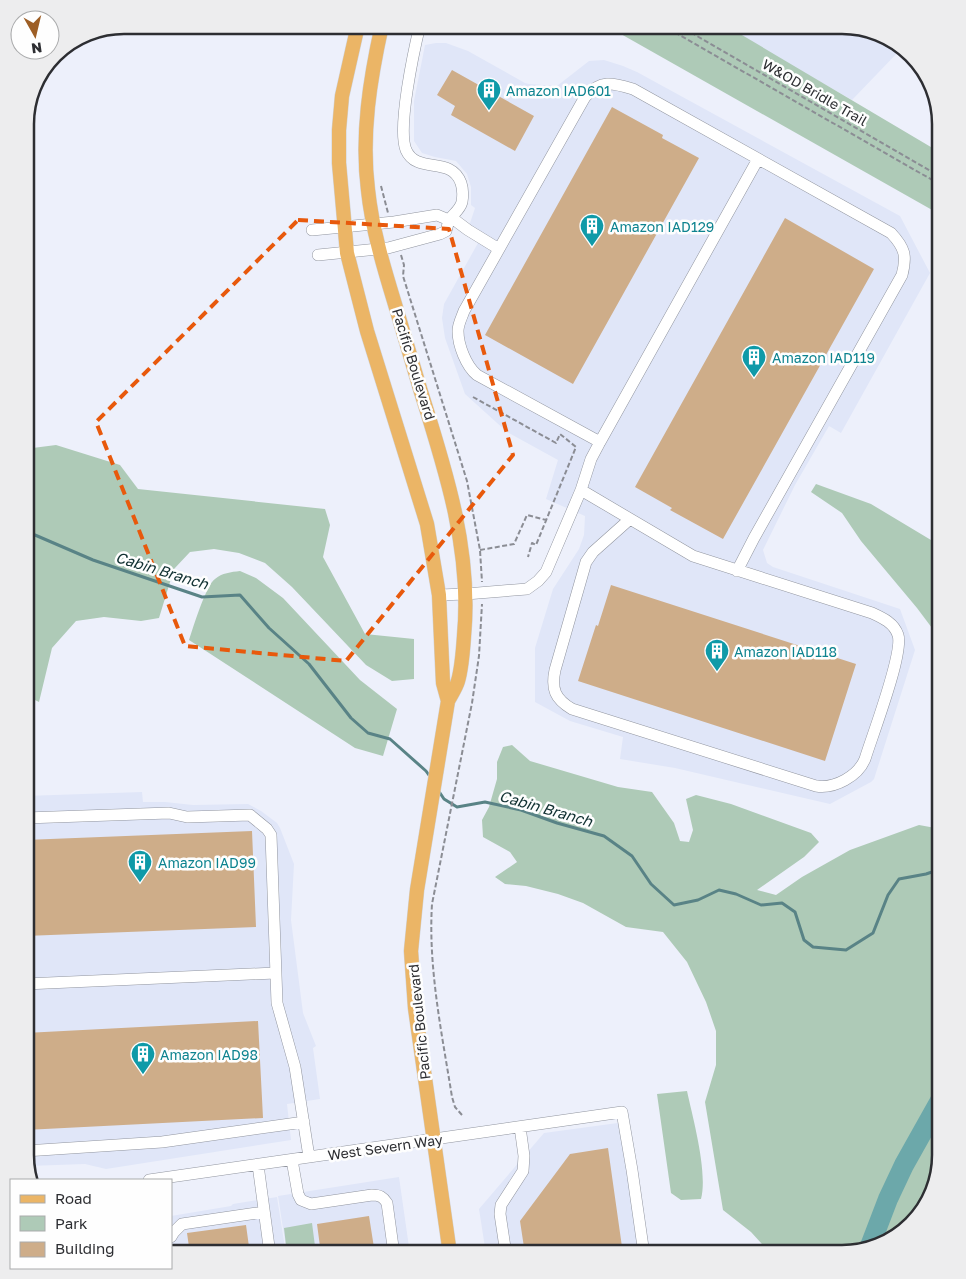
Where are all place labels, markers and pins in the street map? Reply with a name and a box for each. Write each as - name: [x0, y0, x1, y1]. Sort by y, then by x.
- building icon: Amazon IAD601: [476, 77, 502, 111]
- place label: Amazon IAD601: [506, 82, 611, 99]
- building icon: Amazon IAD129: [579, 213, 605, 247]
- place label: Amazon IAD129: [610, 218, 714, 235]
- building icon: Amazon IAD119: [741, 344, 767, 378]
- place label: Amazon IAD119: [772, 349, 875, 366]
- building icon: Amazon IAD118: [704, 638, 730, 672]
- place label: Amazon IAD118: [734, 643, 837, 660]
- building icon: Amazon IAD99: [127, 849, 153, 883]
- place label: Amazon IAD99: [158, 854, 256, 871]
- building icon: Amazon IAD98: [130, 1041, 156, 1075]
- place label: Amazon IAD98: [160, 1046, 258, 1063]

